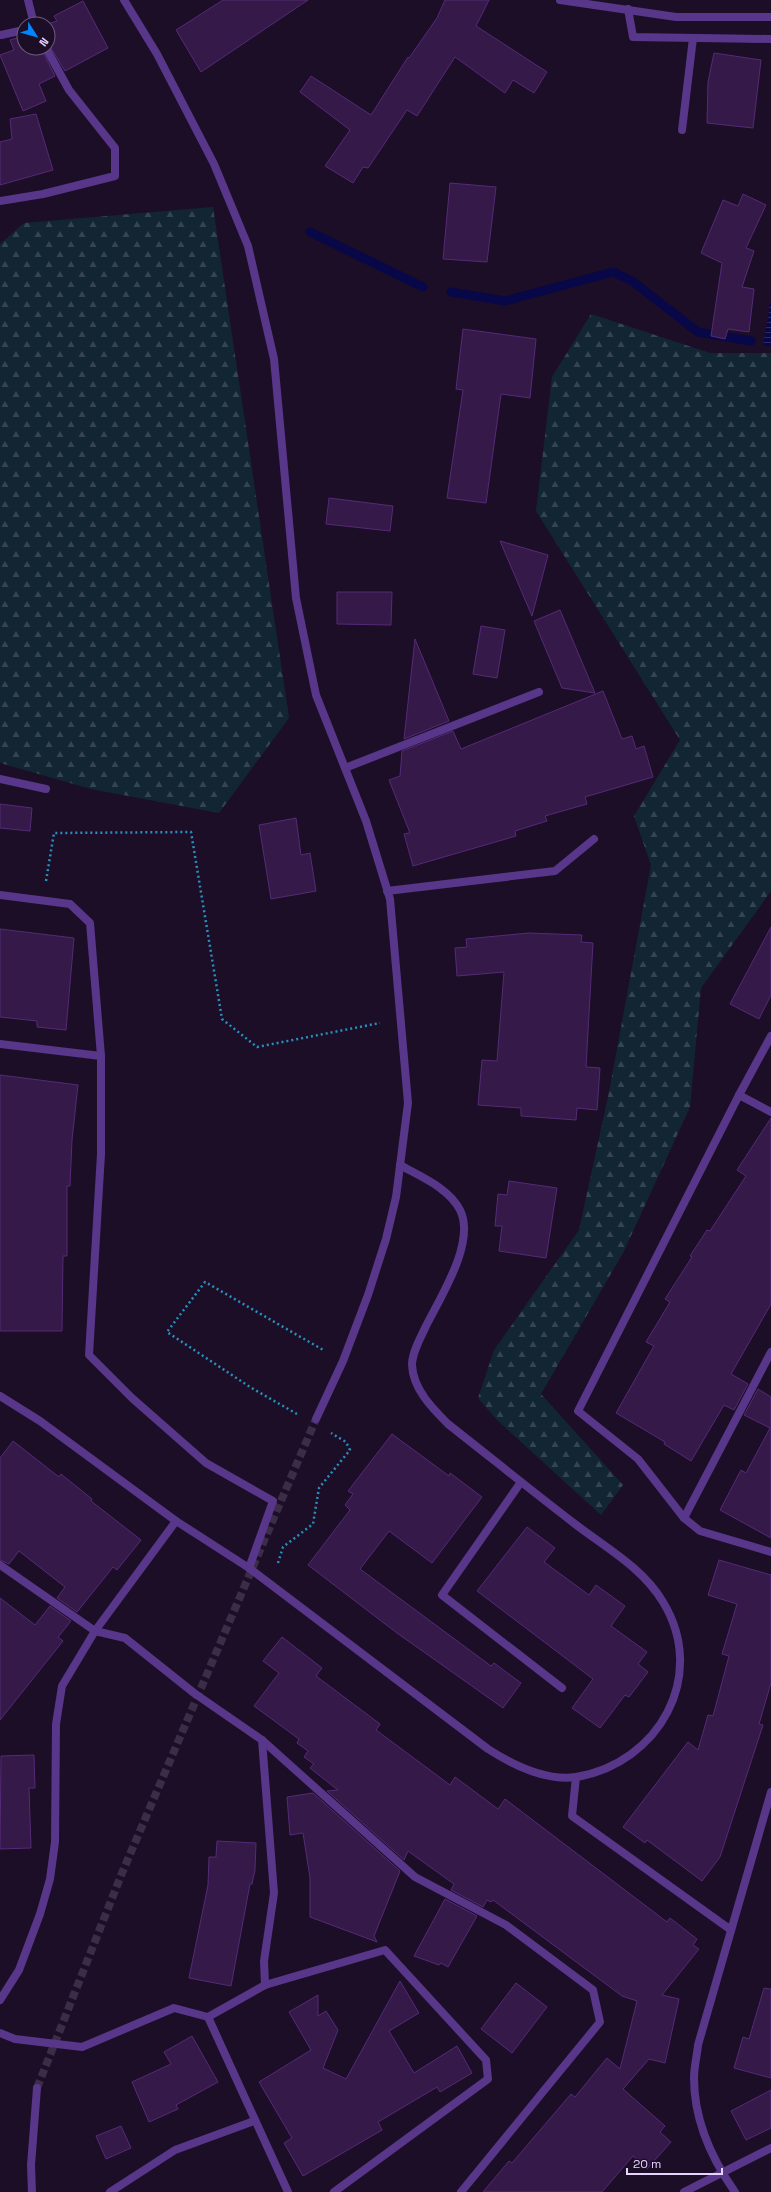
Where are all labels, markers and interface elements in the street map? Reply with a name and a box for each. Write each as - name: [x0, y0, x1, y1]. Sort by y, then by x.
- north arrow: [16, 16, 56, 56]
- text: N: [36, 35, 52, 49]
- scale bar: [627, 2150, 722, 2176]
- text: 20 m: [633, 2156, 661, 2172]

